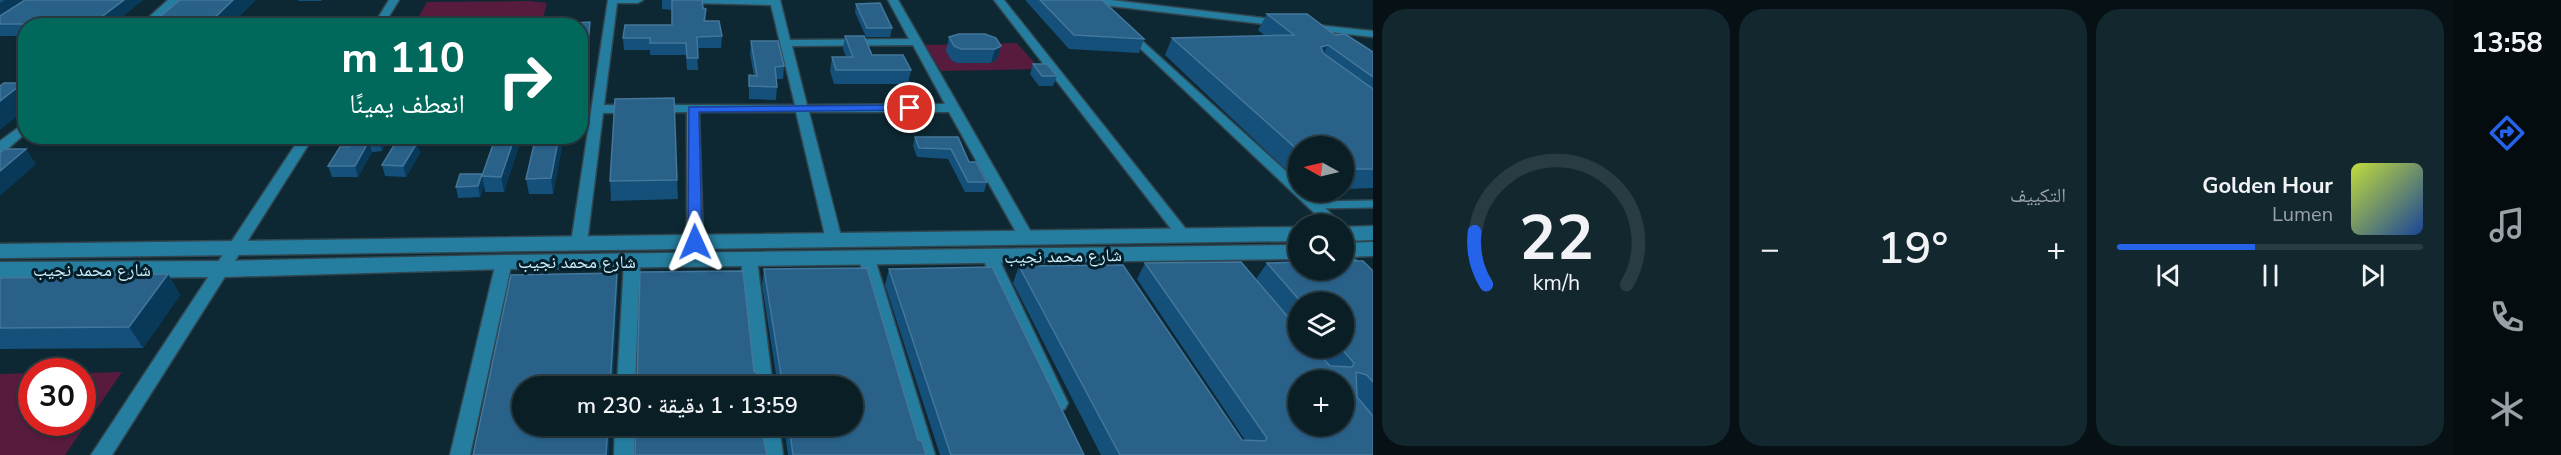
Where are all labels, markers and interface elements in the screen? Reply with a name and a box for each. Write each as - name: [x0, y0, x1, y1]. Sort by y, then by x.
- text: 13:58: [2471, 25, 2543, 62]
- text: 110 m: [341, 30, 465, 87]
- icon: right: [486, 42, 564, 120]
- pin: [884, 82, 935, 133]
- text: انعطف يمينًا: [349, 86, 465, 123]
- icon: arrive: [893, 91, 926, 124]
- icon: directions: [2486, 112, 2528, 154]
- north arrow: [1288, 136, 1354, 202]
- map controls: [1288, 136, 1354, 436]
- text: Golden Hour: [2202, 171, 2333, 201]
- text: التكييف: [2010, 182, 2066, 209]
- text: 22: [1519, 196, 1593, 281]
- text: Lumen: [2272, 201, 2333, 228]
- icon: music: [2486, 204, 2528, 246]
- position arrow: [663, 210, 727, 274]
- button: search: [1288, 214, 1354, 280]
- text: 19°: [1878, 218, 1948, 279]
- text: −: [1760, 227, 1780, 272]
- text: +: [2046, 227, 2066, 272]
- street label: شارع محمد نجيب: [1004, 243, 1122, 269]
- street label: شارع محمد نجيب: [518, 250, 636, 274]
- street label: شارع محمد نجيب: [33, 258, 151, 282]
- icon: previous: [2152, 259, 2185, 292]
- icon: pause: [2254, 259, 2287, 292]
- icon: next: [2356, 259, 2389, 292]
- text: km/h: [1532, 268, 1580, 298]
- button: layers: [1288, 292, 1354, 358]
- icon: phone: [2486, 296, 2528, 338]
- speed limit sign: 30: [18, 358, 96, 436]
- button: +: [1288, 370, 1354, 436]
- icon: climate: [2486, 388, 2528, 430]
- text: 13:59 · 1 دقيقة · 230 m: [577, 391, 798, 421]

